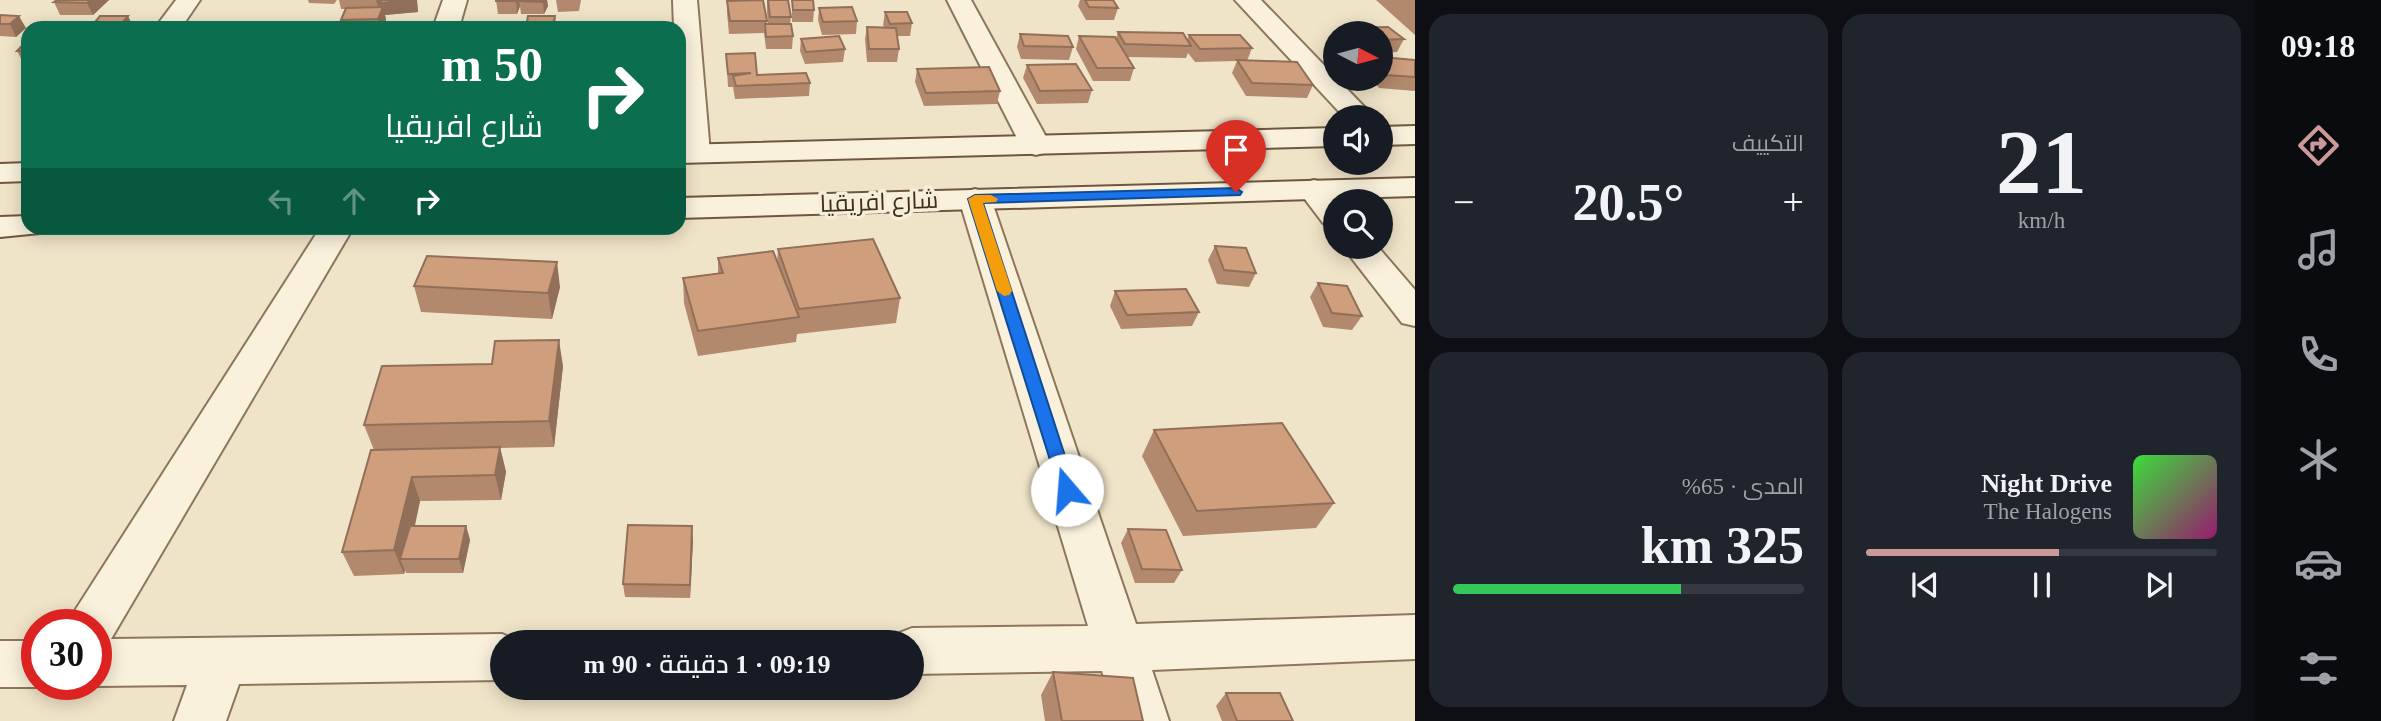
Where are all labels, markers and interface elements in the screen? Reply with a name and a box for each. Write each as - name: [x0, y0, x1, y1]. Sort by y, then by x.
- north arrow: [1323, 21, 1393, 91]
- map controls: [1323, 21, 1393, 259]
- text: 09:18: [2281, 28, 2355, 64]
- text: 50 m: [441, 37, 543, 92]
- icon: right: [567, 49, 658, 140]
- button: sound: [1323, 105, 1393, 175]
- text: شارع افريقيا: [385, 108, 543, 144]
- text: 21: [1996, 112, 2087, 213]
- pin: [1206, 120, 1266, 192]
- icon: directions: [2294, 121, 2343, 170]
- icon: arrive: [1217, 131, 1255, 169]
- text: التكييف: [1732, 131, 1804, 156]
- text: 20.5°: [1573, 174, 1684, 231]
- text: −: [1453, 181, 1474, 223]
- text: +: [1783, 181, 1804, 223]
- icon: left: [262, 182, 300, 220]
- icon: ahead: [335, 182, 373, 220]
- icon: right: [408, 182, 446, 220]
- street label: شارع افريقيا: [819, 187, 939, 220]
- button: search: [1323, 189, 1393, 259]
- text: km/h: [2018, 208, 2065, 233]
- icon: music: [2294, 225, 2343, 274]
- icon: phone: [2294, 330, 2343, 379]
- icon: climate: [2294, 435, 2343, 484]
- position arrow: [1030, 453, 1104, 527]
- text: Night Drive: [1981, 469, 2112, 498]
- text: المدى · 65%: [1682, 474, 1804, 499]
- text: The Halogens: [1984, 499, 2112, 524]
- text: 325 km: [1641, 517, 1804, 574]
- icon: car: [2294, 539, 2343, 588]
- icon: previous: [1906, 566, 1944, 604]
- icon: pause: [2023, 566, 2061, 604]
- icon: next: [2140, 566, 2178, 604]
- speed limit sign: 30: [21, 609, 112, 700]
- icon: filters: [2294, 644, 2343, 693]
- text: 09:19 · 1 دقيقة · 90 m: [584, 650, 830, 679]

